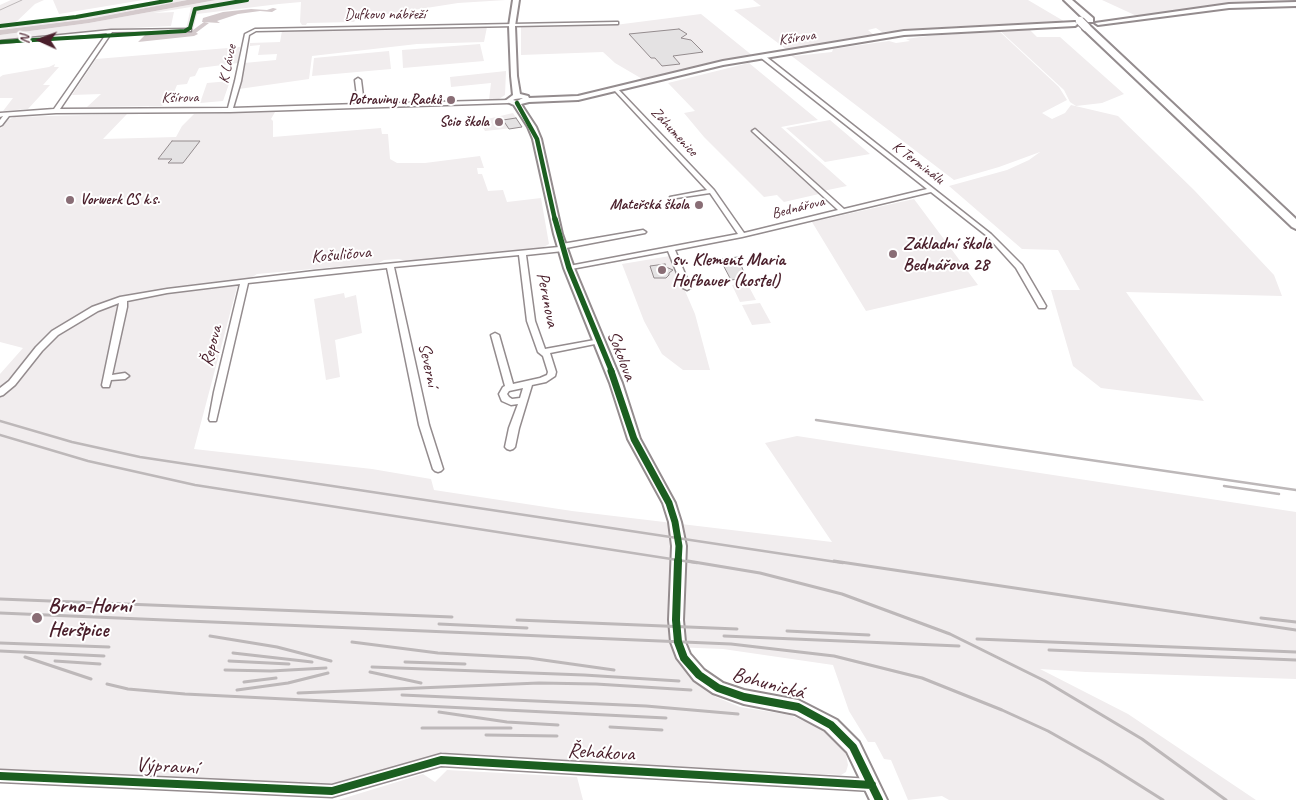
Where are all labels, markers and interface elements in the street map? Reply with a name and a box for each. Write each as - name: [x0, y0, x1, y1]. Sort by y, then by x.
- street label: Dufkovo nábřeží: [344, 6, 426, 24]
- north arrow: [15, 15, 65, 65]
- street label: Kšírova: [777, 26, 817, 50]
- text: N: [16, 35, 33, 44]
- street label: K Lávce: [215, 43, 241, 85]
- street label: Kšírova: [161, 89, 199, 107]
- place label: Potraviny u Racků: [348, 91, 441, 109]
- marker: Potraviny u Racků: [445, 94, 457, 106]
- street label: Záhumenice: [647, 104, 701, 160]
- place label: Scio škola: [439, 113, 489, 131]
- marker: Scio škola: [493, 116, 505, 128]
- street label: K Terminálu: [889, 138, 947, 188]
- place label: Vorwerk CS k.s.: [80, 191, 160, 209]
- street label: Bednářova: [770, 193, 826, 223]
- marker: Vorwerk CS k.s.: [64, 194, 76, 206]
- place label: Mateřská škola: [610, 196, 689, 214]
- marker: Mateřská škola: [693, 199, 705, 211]
- place label: Základní škola Bednářova 28: [903, 233, 992, 276]
- street label: Košuličova: [310, 242, 372, 268]
- marker: Základní škola Bednářova 28: [887, 248, 899, 260]
- place label: sv. Klement Maria Hofbauer (kostel): [672, 249, 785, 292]
- marker: sv. Klement Maria Hofbauer (kostel): [656, 264, 668, 276]
- street label: Perunova: [531, 271, 563, 329]
- street label: Řepova: [197, 323, 227, 369]
- street label: Sokolova: [602, 328, 640, 384]
- street label: Severní: [413, 341, 443, 389]
- place label: Brno-Horní Heršpice: [48, 593, 131, 643]
- marker: Brno-Horní Heršpice: [30, 611, 44, 625]
- street label: Bohunická: [729, 662, 807, 706]
- street label: Řehákova: [567, 739, 635, 767]
- street label: Výpravní: [135, 753, 199, 781]

